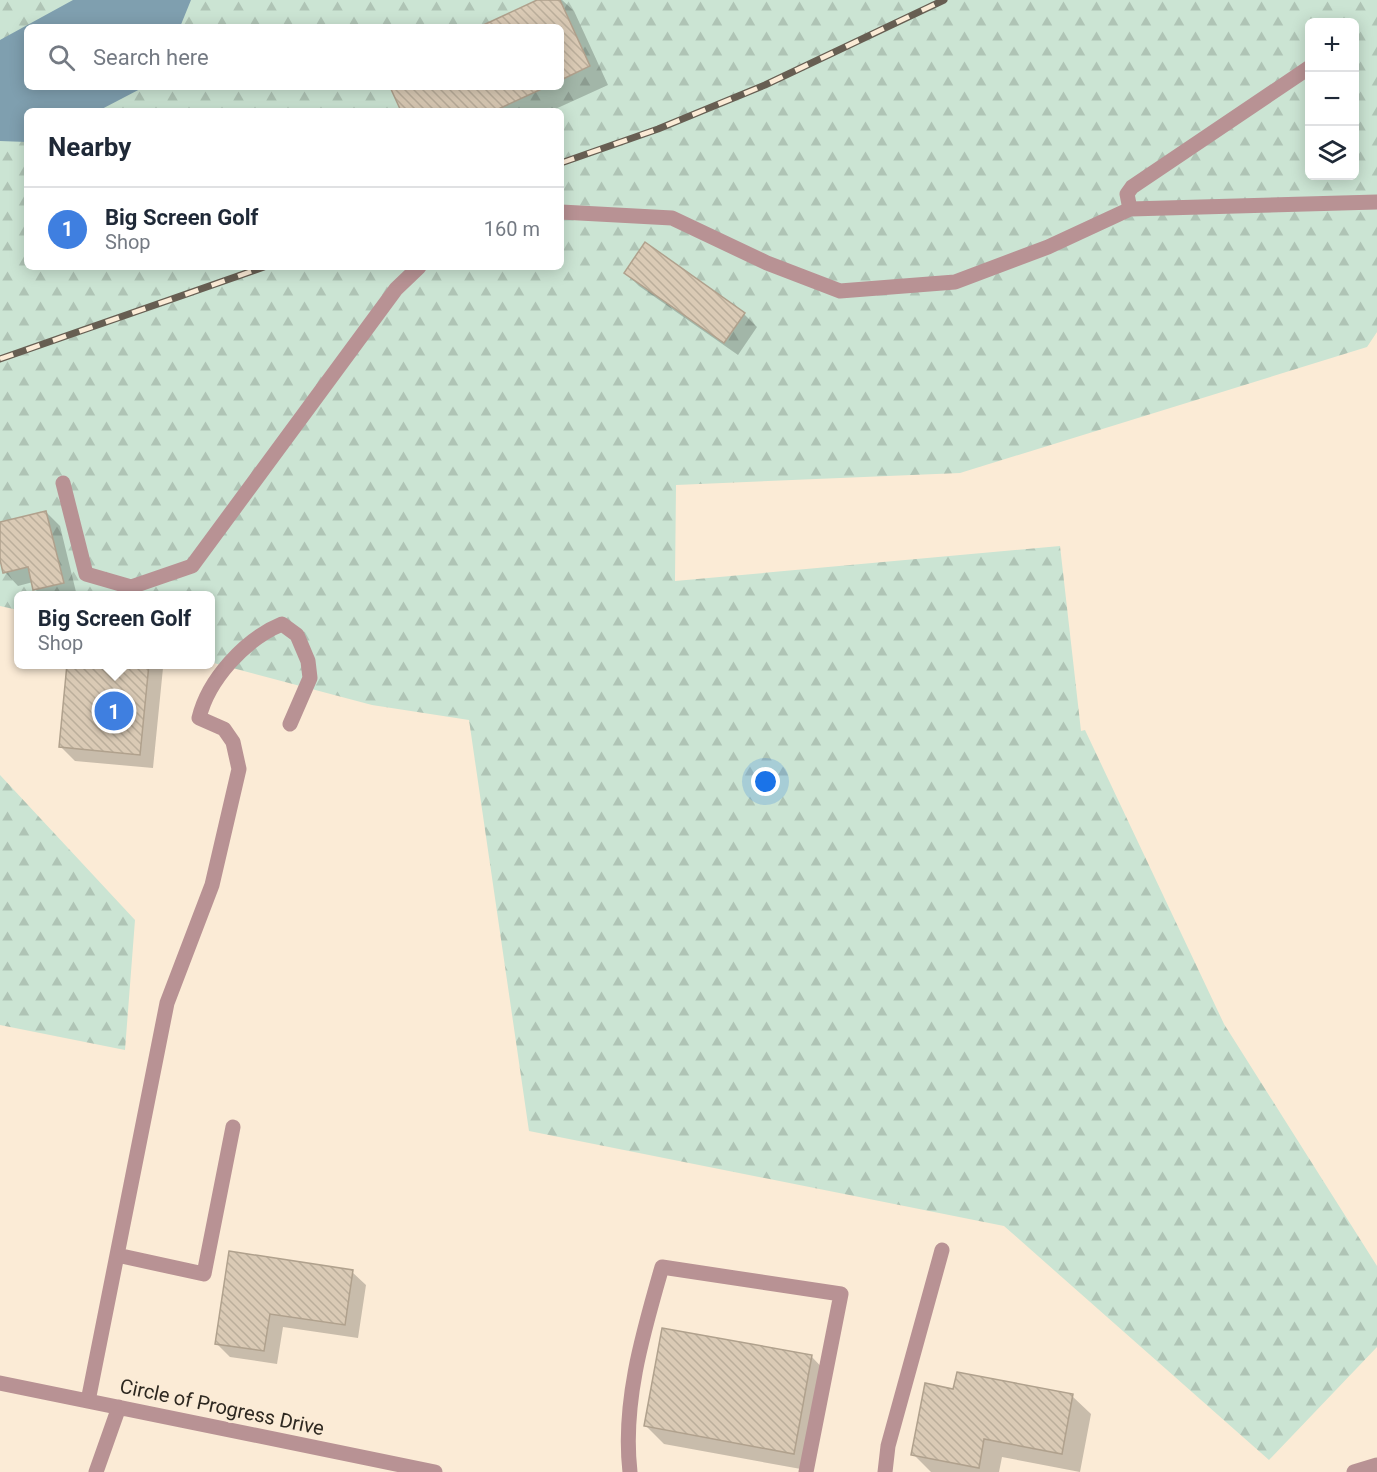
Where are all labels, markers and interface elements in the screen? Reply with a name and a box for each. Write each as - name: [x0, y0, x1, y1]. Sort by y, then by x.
- map controls: [1305, 18, 1359, 180]
- button: +: [1305, 18, 1359, 72]
- search box: [24, 24, 564, 90]
- icon: search: [45, 41, 78, 74]
- text: Search here: [93, 45, 209, 70]
- button: −: [1305, 72, 1359, 126]
- button: layers: [1305, 126, 1359, 180]
- text: Nearby: [48, 132, 131, 162]
- text: Big Screen Golf: [105, 205, 258, 230]
- text: 1: [62, 217, 73, 241]
- text: 160 m: [484, 217, 540, 241]
- text: Shop: [105, 230, 151, 254]
- popup: [14, 591, 215, 669]
- text: Big Screen Golf: [38, 606, 191, 631]
- text: Shop: [38, 631, 83, 655]
- pin: 1: [94, 688, 134, 734]
- your location: [751, 767, 780, 796]
- street label: Circle of Progress Drive: [118, 1374, 326, 1440]

